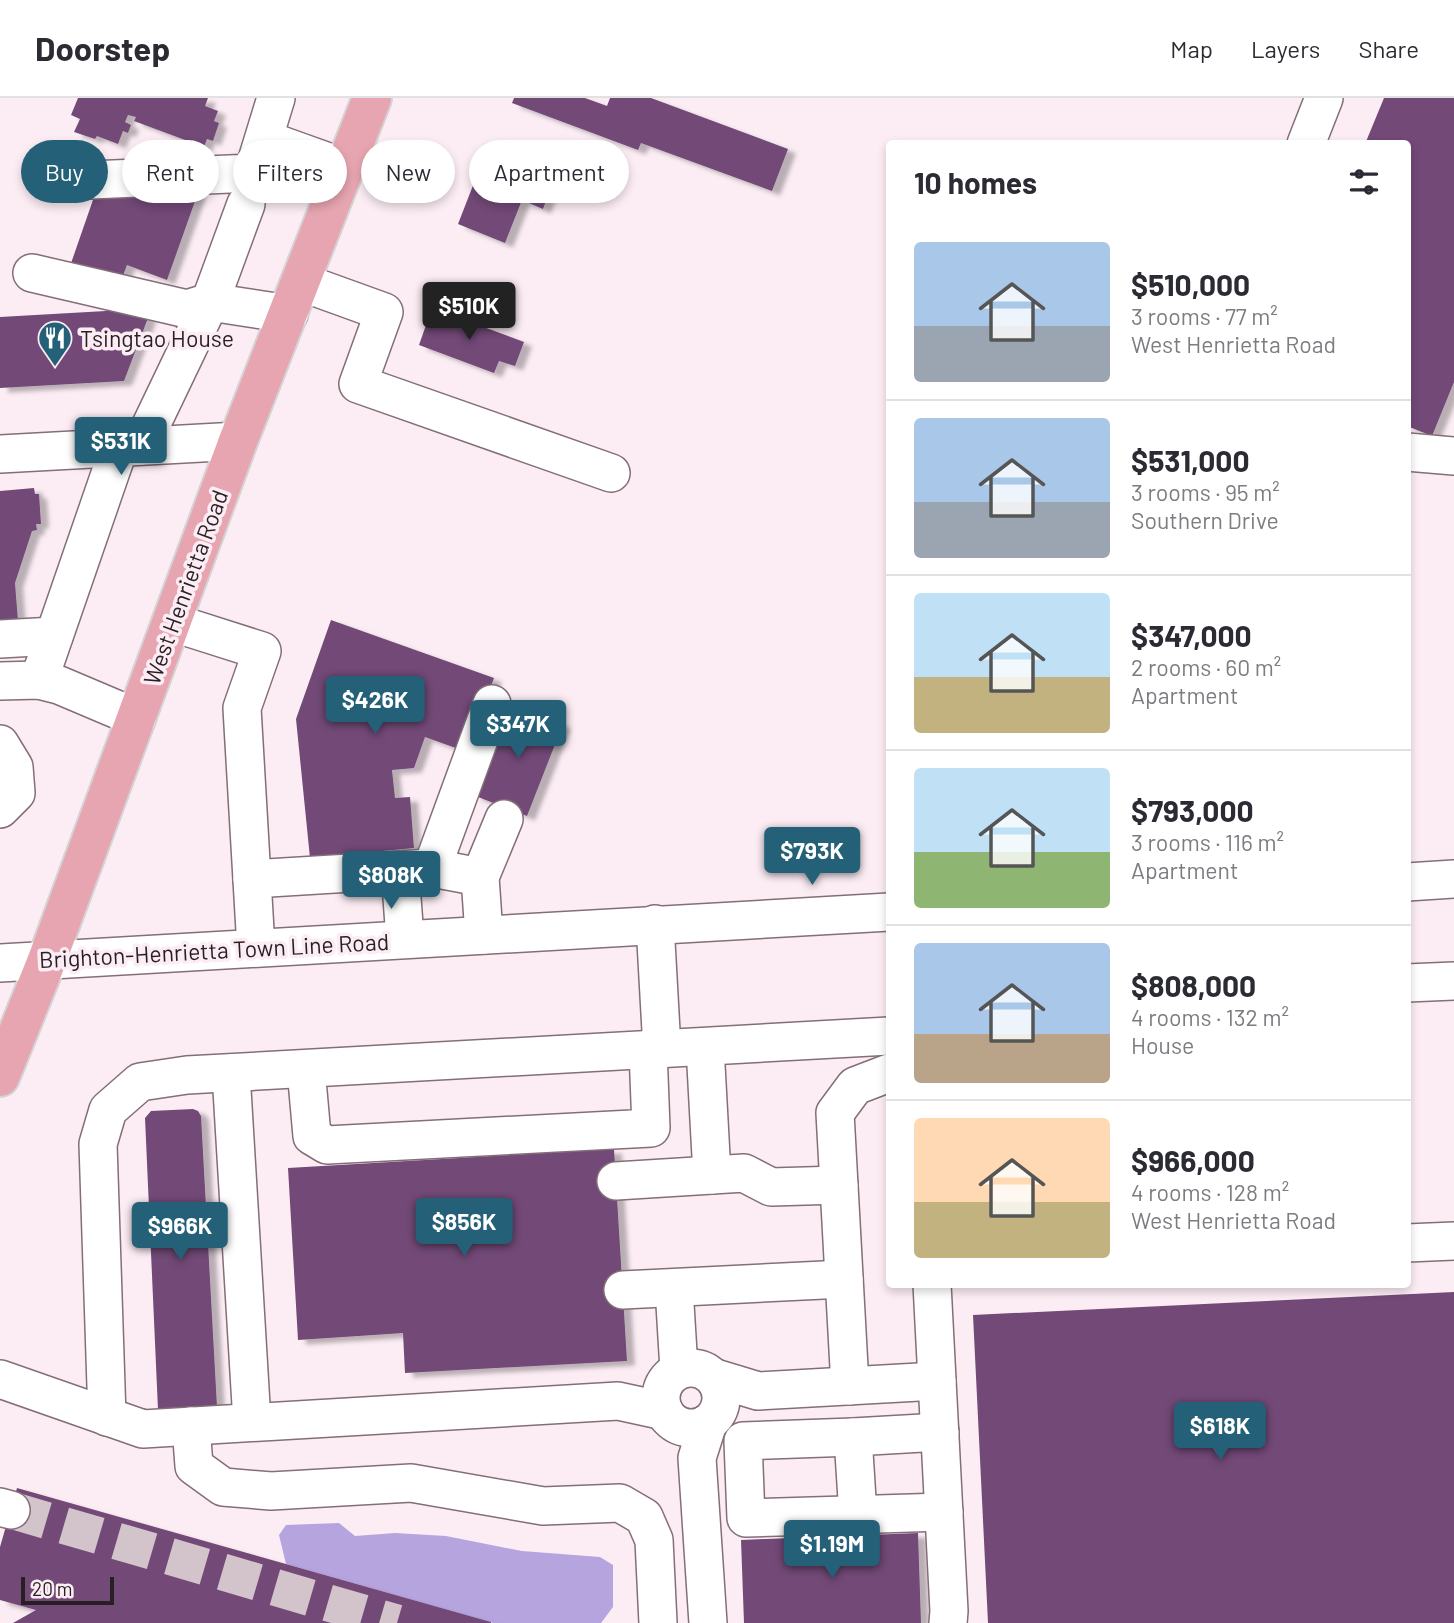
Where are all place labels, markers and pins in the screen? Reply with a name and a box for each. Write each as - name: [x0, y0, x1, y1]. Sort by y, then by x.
- pin: $510K: [420, 282, 518, 342]
- restaurant icon: Tsingtao House: [36, 319, 74, 368]
- place label: Tsingtao House: [80, 324, 234, 352]
- pin: $531K: [72, 418, 170, 477]
- pin: $426K: [326, 676, 424, 736]
- pin: $347K: [469, 700, 567, 760]
- pin: $793K: [763, 828, 861, 887]
- pin: $808K: [342, 852, 440, 911]
- pin: $856K: [415, 1198, 513, 1258]
- pin: $966K: [131, 1202, 229, 1262]
- pin: $618K: [1171, 1402, 1269, 1462]
- pin: $1.19M: [775, 1520, 889, 1580]

